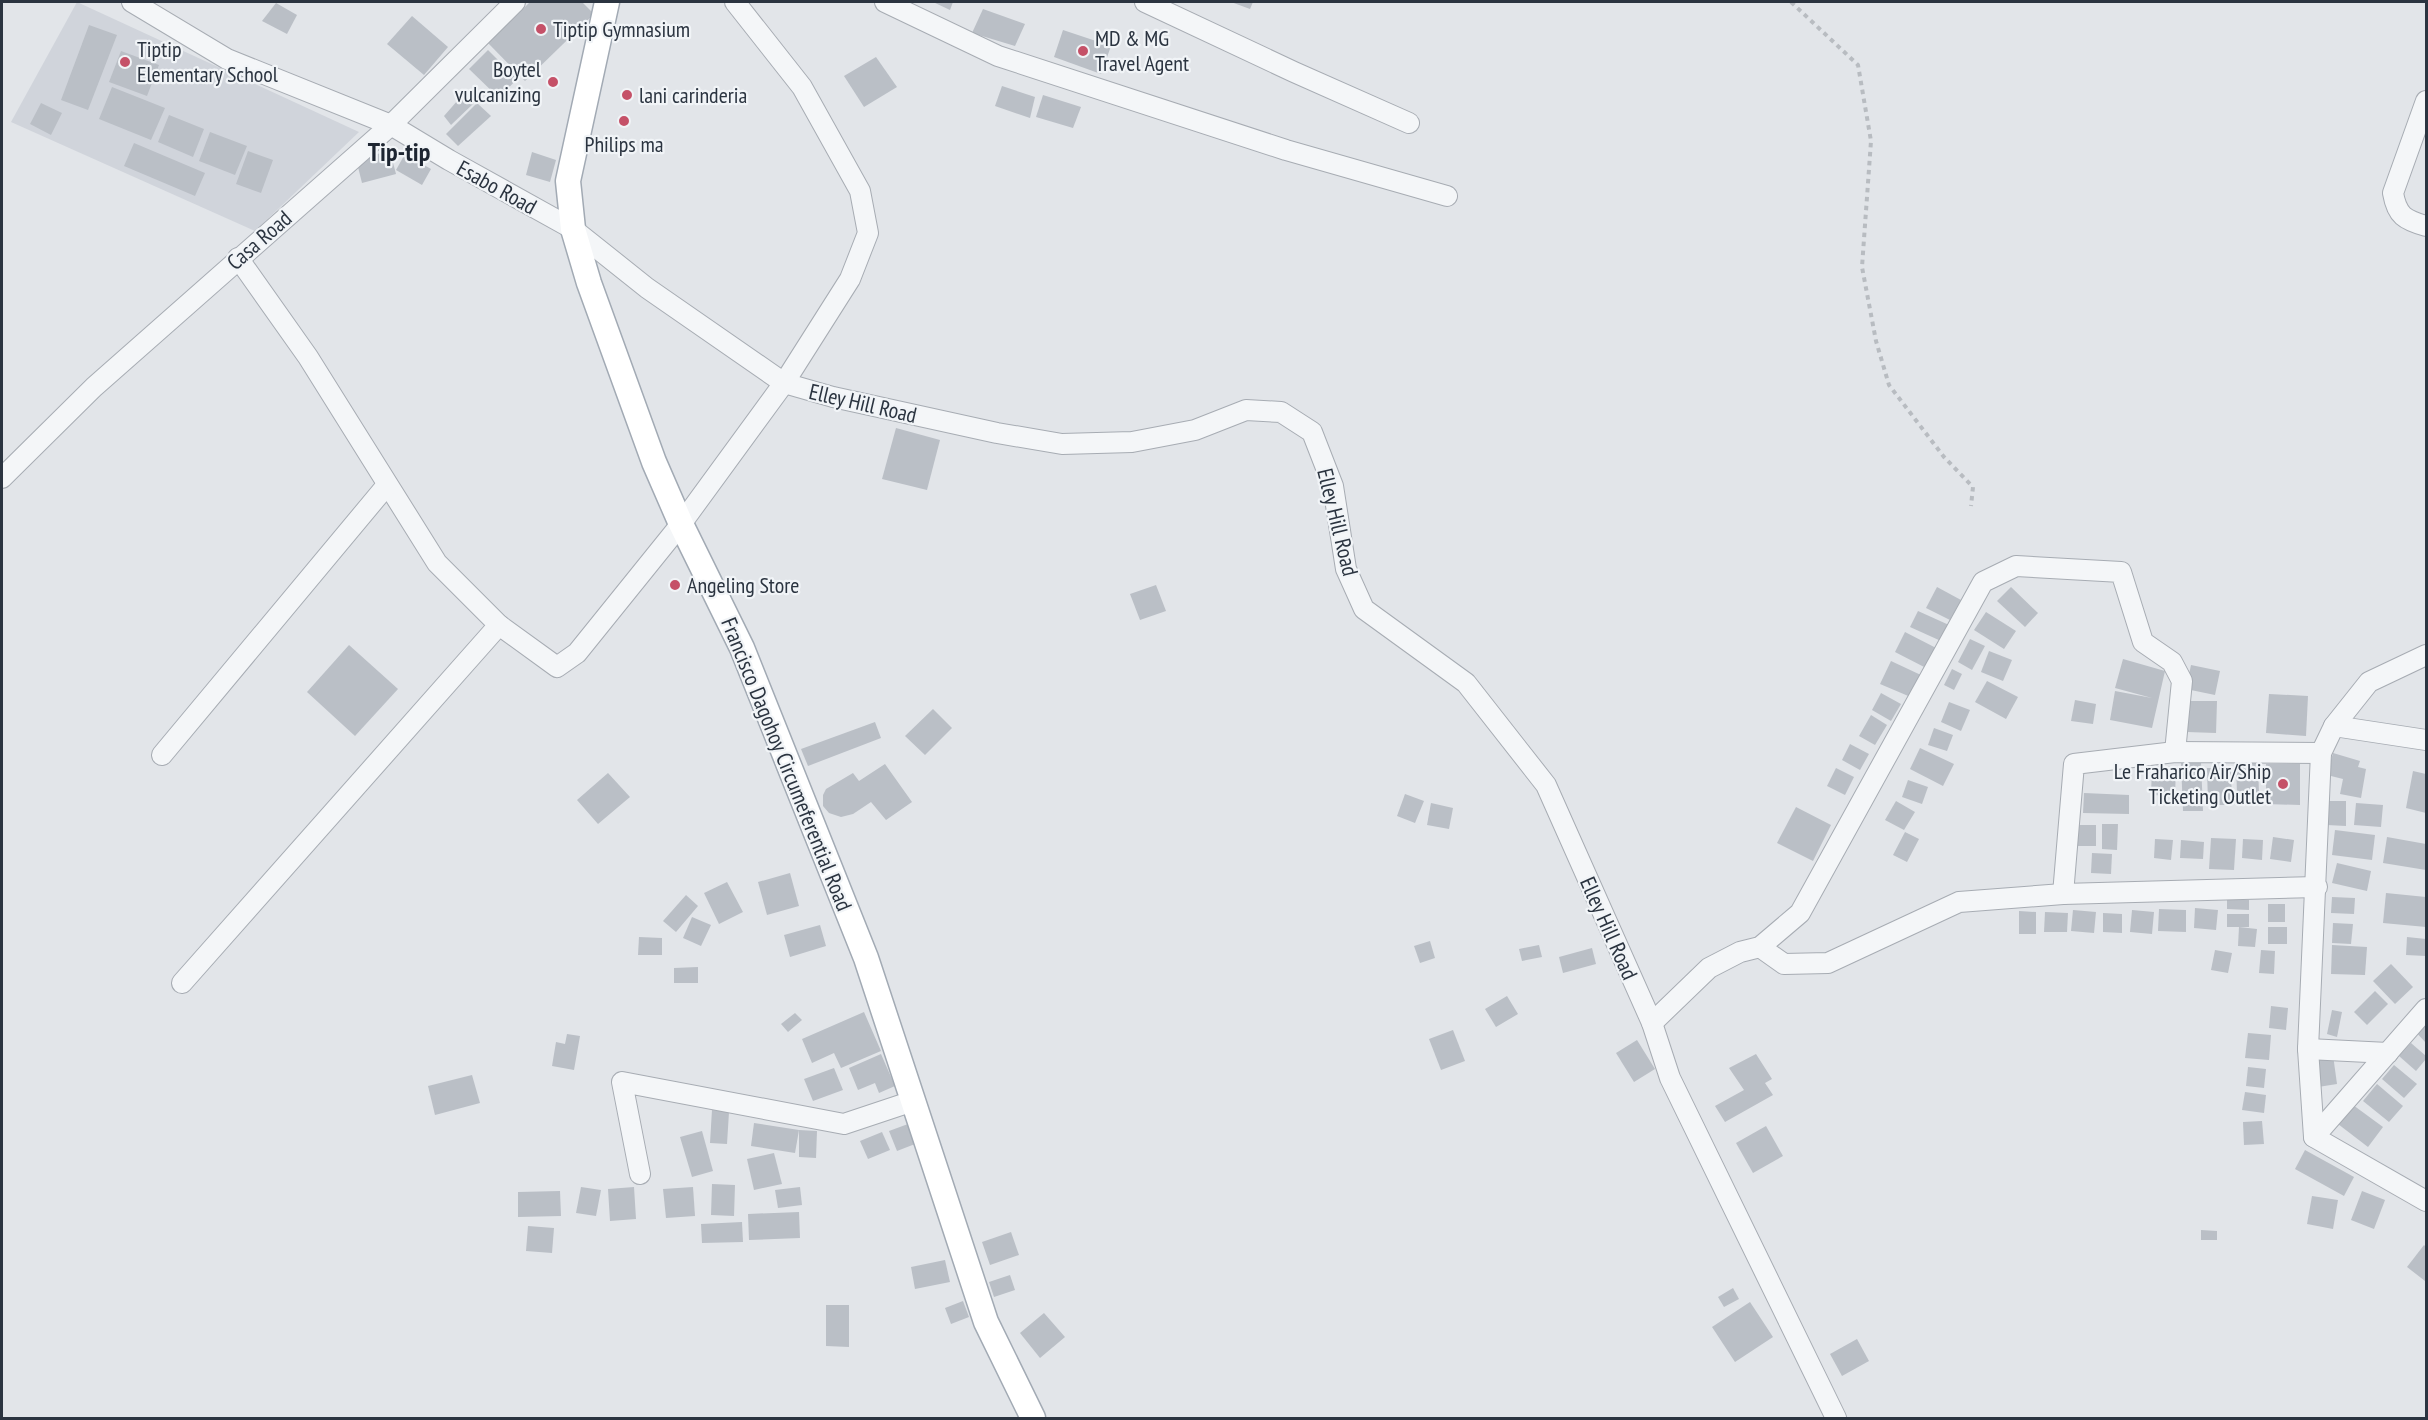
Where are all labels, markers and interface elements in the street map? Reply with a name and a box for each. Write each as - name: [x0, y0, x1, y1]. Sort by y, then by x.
- place label: Tiptip Gymnasium: [553, 15, 690, 43]
- marker: Tiptip Gymnasium: [534, 22, 548, 36]
- place label: MD & MG Travel Agent: [1095, 24, 1189, 77]
- place label: Tiptip Elementary School: [137, 35, 279, 88]
- marker: MD & MG Travel Agent: [1076, 44, 1090, 58]
- marker: Tiptip Elementary School: [118, 55, 132, 69]
- place label: Boytel vulcanizing: [455, 55, 542, 108]
- marker: Boytel vulcanizing: [546, 75, 560, 89]
- place label: lani carinderia: [639, 81, 747, 109]
- marker: lani carinderia: [620, 88, 634, 102]
- marker: Philips ma: [617, 114, 631, 128]
- place label: Philips ma: [584, 130, 664, 158]
- district label: Tip-tip: [368, 135, 430, 168]
- street label: Esabo Road: [452, 154, 542, 220]
- street label: Casa Road: [221, 204, 297, 276]
- street label: Elley Hill Road: [806, 377, 920, 429]
- street label: Elley Hill Road: [1311, 465, 1365, 579]
- place label: Angeling Store: [687, 571, 799, 599]
- marker: Angeling Store: [668, 578, 682, 592]
- street label: Francisco Dagohoy Circumeferential Road: [715, 613, 859, 915]
- place label: Le Fraharico Air/Ship Ticketing Outlet: [2114, 757, 2271, 810]
- marker: Le Fraharico Air/Ship Ticketing Outlet: [2276, 777, 2290, 791]
- street label: Elley Hill Road: [1574, 872, 1644, 984]

